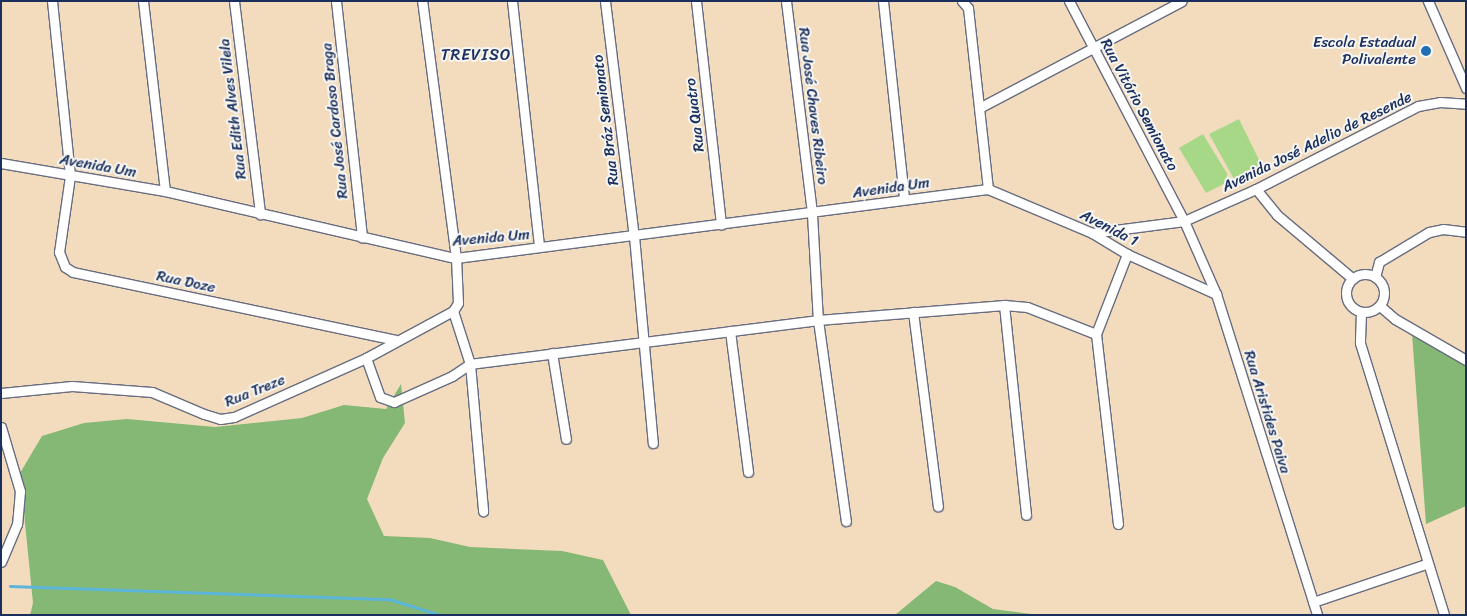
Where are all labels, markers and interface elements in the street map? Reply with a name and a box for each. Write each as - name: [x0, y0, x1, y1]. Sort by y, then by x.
- street label: Rua José Chaves Ribeiro: [794, 26, 832, 186]
- place label: Escola Estadual Polivalente: [1313, 33, 1416, 68]
- street label: Rua Vitório Semionato: [1097, 36, 1181, 174]
- street label: Rua Edith Alves Vilela: [215, 37, 251, 181]
- street label: Rua José Cardoso Braga: [318, 42, 352, 200]
- district label: TREVISO: [440, 45, 512, 65]
- marker: Escola Estadual Polivalente: [1420, 45, 1432, 57]
- street label: Rua Bráz Semionato: [589, 53, 623, 187]
- street label: Rua Quatro: [682, 77, 708, 153]
- street label: Avenida José Adelio de Resende: [1219, 88, 1415, 196]
- street label: Avenida Um: [58, 150, 138, 182]
- street label: Avenida Um: [851, 174, 931, 202]
- street label: Avenida 1: [1077, 206, 1141, 250]
- street label: Avenida Um: [452, 226, 530, 250]
- street label: Rua Doze: [155, 267, 217, 297]
- street label: Rua Aristides Paiva: [1240, 349, 1294, 475]
- street label: Rua Treze: [222, 371, 288, 411]

